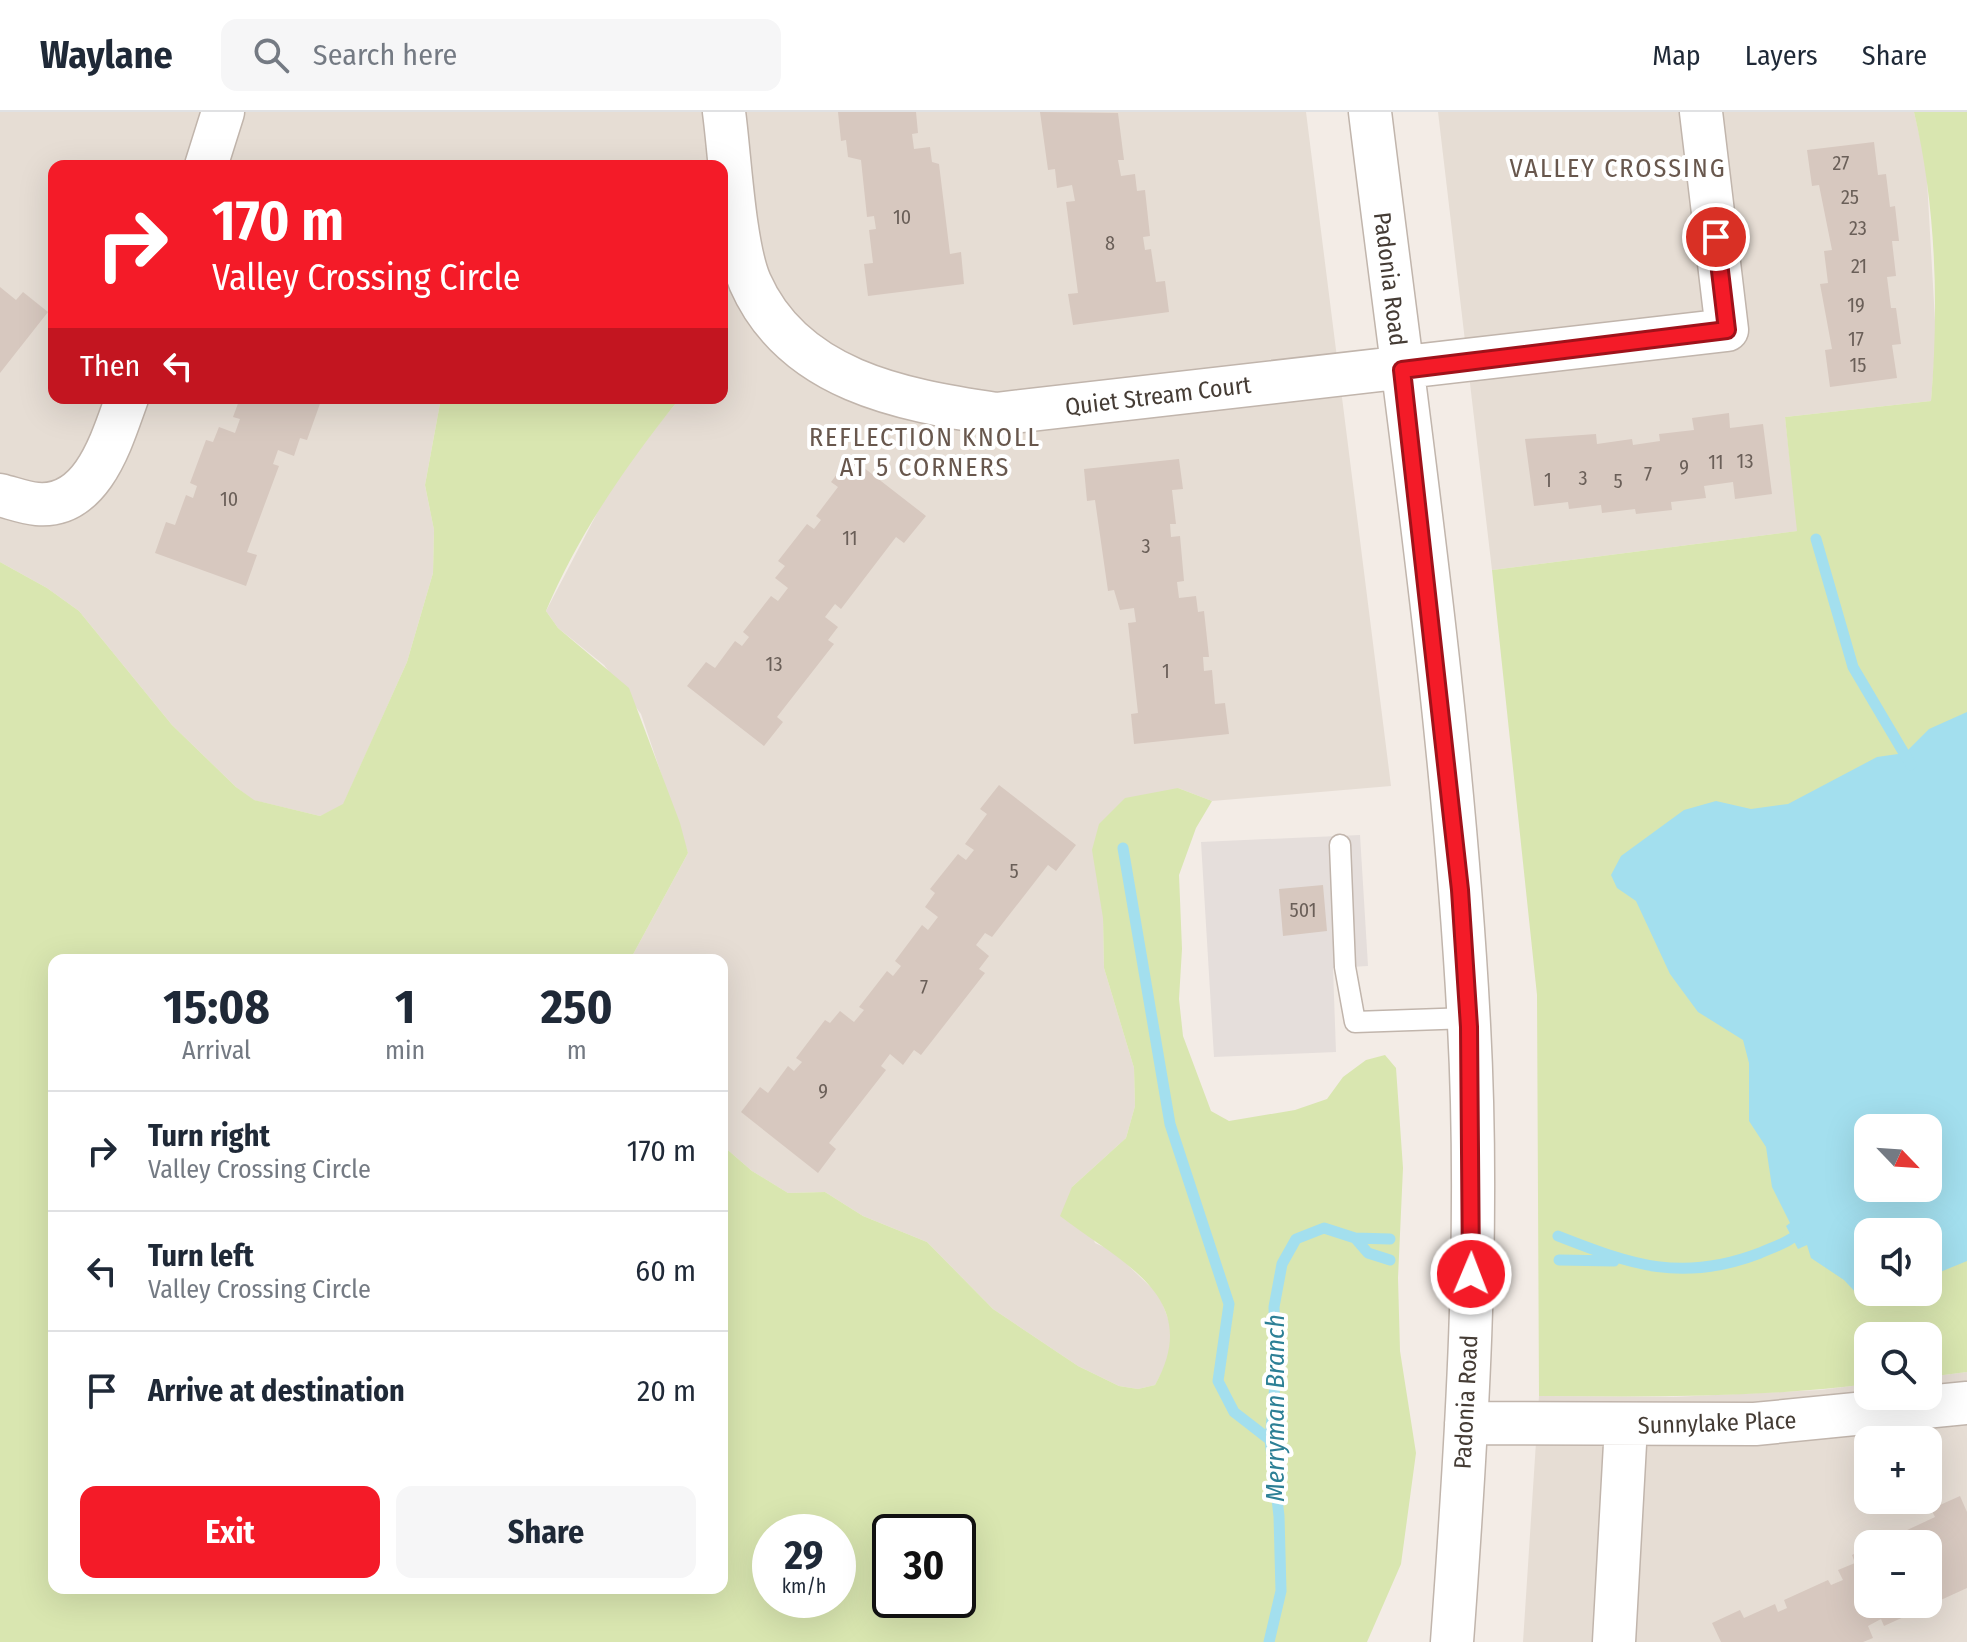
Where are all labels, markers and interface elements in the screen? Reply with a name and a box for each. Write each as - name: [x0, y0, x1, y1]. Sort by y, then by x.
- search box: [221, 19, 781, 91]
- text: Waylane: [40, 32, 173, 78]
- icon: search: [249, 33, 293, 77]
- text: Search here: [313, 37, 457, 73]
- text: Map: [1652, 39, 1701, 72]
- text: Layers: [1745, 39, 1818, 72]
- text: Share: [1862, 39, 1927, 72]
- house number: 27: [1833, 151, 1849, 175]
- district label: VALLEY CROSSING: [1509, 153, 1727, 184]
- house number: 25: [1841, 185, 1859, 209]
- text: 170 m: [212, 188, 344, 255]
- icon: right: [80, 192, 184, 296]
- pin: [1682, 203, 1750, 271]
- house number: 10: [893, 205, 911, 229]
- street label: Padonia Road: [1368, 211, 1412, 347]
- icon: arrive: [1694, 215, 1738, 259]
- house number: 23: [1849, 216, 1867, 240]
- house number: 8: [1105, 231, 1115, 255]
- house number: 21: [1851, 254, 1867, 278]
- text: Valley Crossing Circle: [212, 256, 521, 300]
- house number: 19: [1847, 293, 1865, 317]
- house number: 17: [1848, 327, 1864, 351]
- icon: left: [156, 344, 200, 388]
- text: Then: [80, 348, 140, 384]
- house number: 15: [1850, 353, 1866, 377]
- street label: Quiet Stream Court: [1063, 371, 1253, 421]
- district label: REFLECTION KNOLL AT 5 CORNERS: [809, 422, 1041, 483]
- house number: 13: [1737, 449, 1753, 473]
- house number: 11: [1708, 450, 1724, 474]
- house number: 9: [1679, 455, 1689, 479]
- house number: 7: [1644, 462, 1652, 486]
- house number: 3: [1578, 466, 1588, 490]
- house number: 1: [1544, 468, 1552, 492]
- house number: 5: [1613, 469, 1623, 493]
- house number: 10: [220, 487, 238, 511]
- house number: 11: [842, 526, 858, 550]
- house number: 3: [1141, 534, 1151, 558]
- house number: 13: [766, 652, 782, 676]
- house number: 1: [1162, 659, 1170, 683]
- house number: 5: [1009, 859, 1019, 883]
- house number: 501: [1290, 898, 1316, 922]
- house number: 7: [920, 975, 928, 999]
- text: 15:08: [163, 978, 270, 1036]
- text: 1: [395, 978, 415, 1036]
- text: 250: [541, 978, 613, 1036]
- text: Arrival: [182, 1035, 251, 1066]
- text: min: [385, 1035, 425, 1066]
- text: m: [567, 1035, 587, 1066]
- house number: 9: [818, 1079, 828, 1103]
- north arrow: [1854, 1114, 1942, 1202]
- map controls: [1854, 1114, 1942, 1618]
- text: Turn right: [148, 1118, 270, 1154]
- icon: right: [80, 1129, 124, 1173]
- text: 170 m: [627, 1133, 696, 1169]
- text: Valley Crossing Circle: [148, 1154, 371, 1185]
- button: sound: [1854, 1218, 1942, 1306]
- position arrow: [1429, 1232, 1513, 1316]
- text: Turn left: [148, 1238, 254, 1274]
- icon: left: [80, 1249, 124, 1293]
- text: 60 m: [635, 1253, 696, 1289]
- text: Valley Crossing Circle: [148, 1274, 371, 1305]
- water label: Merryman Branch: [1260, 1314, 1291, 1502]
- button: search: [1854, 1322, 1942, 1410]
- street label: Padonia Road: [1449, 1334, 1483, 1470]
- icon: arrive: [80, 1369, 124, 1413]
- text: Arrive at destination: [148, 1373, 405, 1409]
- text: 20 m: [637, 1373, 696, 1409]
- street label: Sunnylake Place: [1637, 1406, 1797, 1440]
- button: +: [1854, 1426, 1942, 1514]
- button: Exit: [80, 1486, 380, 1578]
- button: Share: [396, 1486, 696, 1578]
- speed limit sign: 30: [872, 1514, 976, 1618]
- button: −: [1854, 1530, 1942, 1618]
- text: 29: [784, 1532, 823, 1580]
- text: km/h: [782, 1574, 826, 1598]

